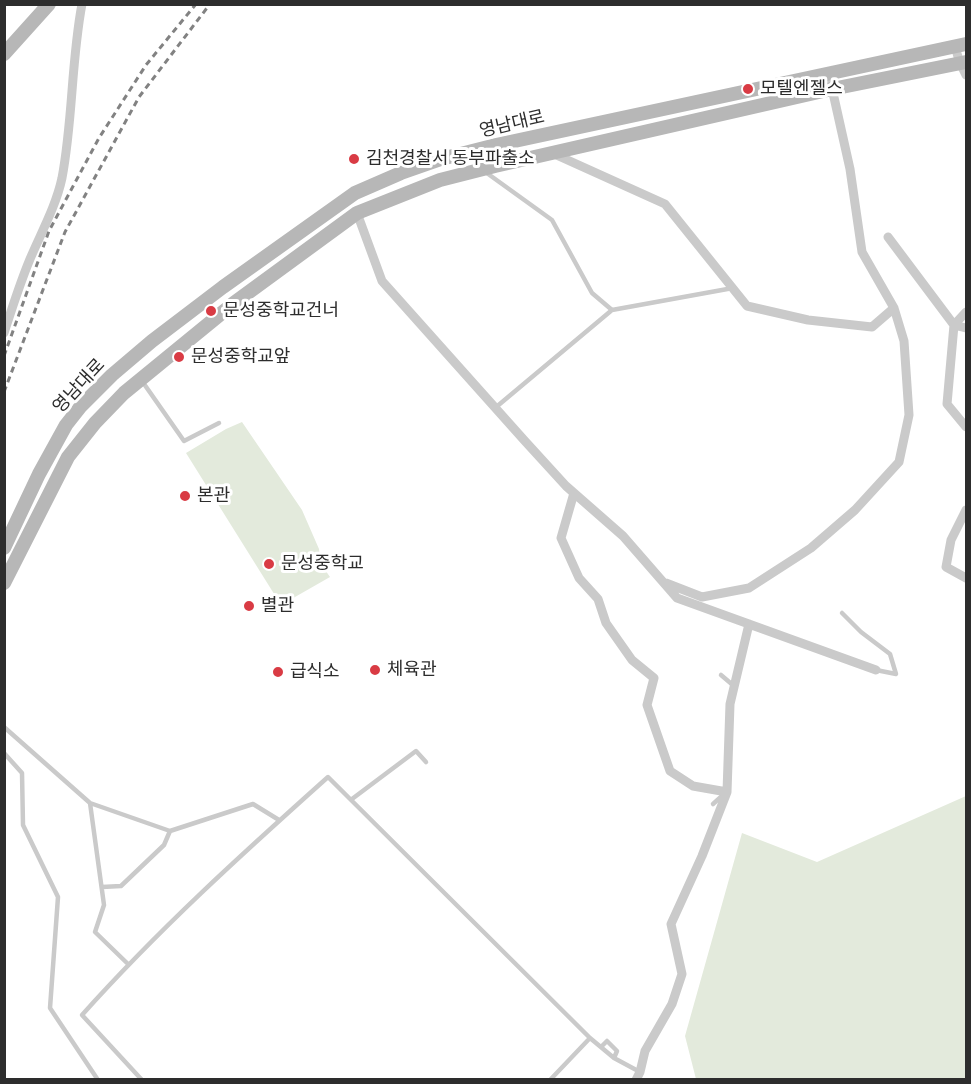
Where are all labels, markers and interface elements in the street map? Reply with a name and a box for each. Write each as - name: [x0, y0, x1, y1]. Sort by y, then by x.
- place label: 모텔엔젤스: [760, 78, 843, 100]
- marker: 모텔엔젤스: [741, 82, 755, 96]
- street label: 영남대로: [477, 106, 547, 142]
- place label: 김천경찰서 동부파출소: [366, 148, 535, 170]
- marker: 김천경찰서 동부파출소: [347, 152, 361, 166]
- place label: 문성중학교건너: [223, 300, 339, 322]
- marker: 문성중학교건너: [204, 304, 218, 318]
- place label: 문성중학교앞: [191, 346, 290, 368]
- marker: 문성중학교앞: [172, 350, 186, 364]
- street label: 영남대로: [49, 354, 109, 418]
- place label: 본관: [197, 485, 230, 507]
- marker: 본관: [178, 489, 192, 503]
- place label: 문성중학교: [281, 553, 364, 575]
- marker: 문성중학교: [262, 557, 276, 571]
- place label: 별관: [261, 595, 294, 617]
- marker: 별관: [242, 599, 256, 613]
- place label: 체육관: [387, 659, 437, 681]
- place label: 급식소: [290, 661, 340, 683]
- marker: 체육관: [368, 663, 382, 677]
- marker: 급식소: [271, 665, 285, 679]

